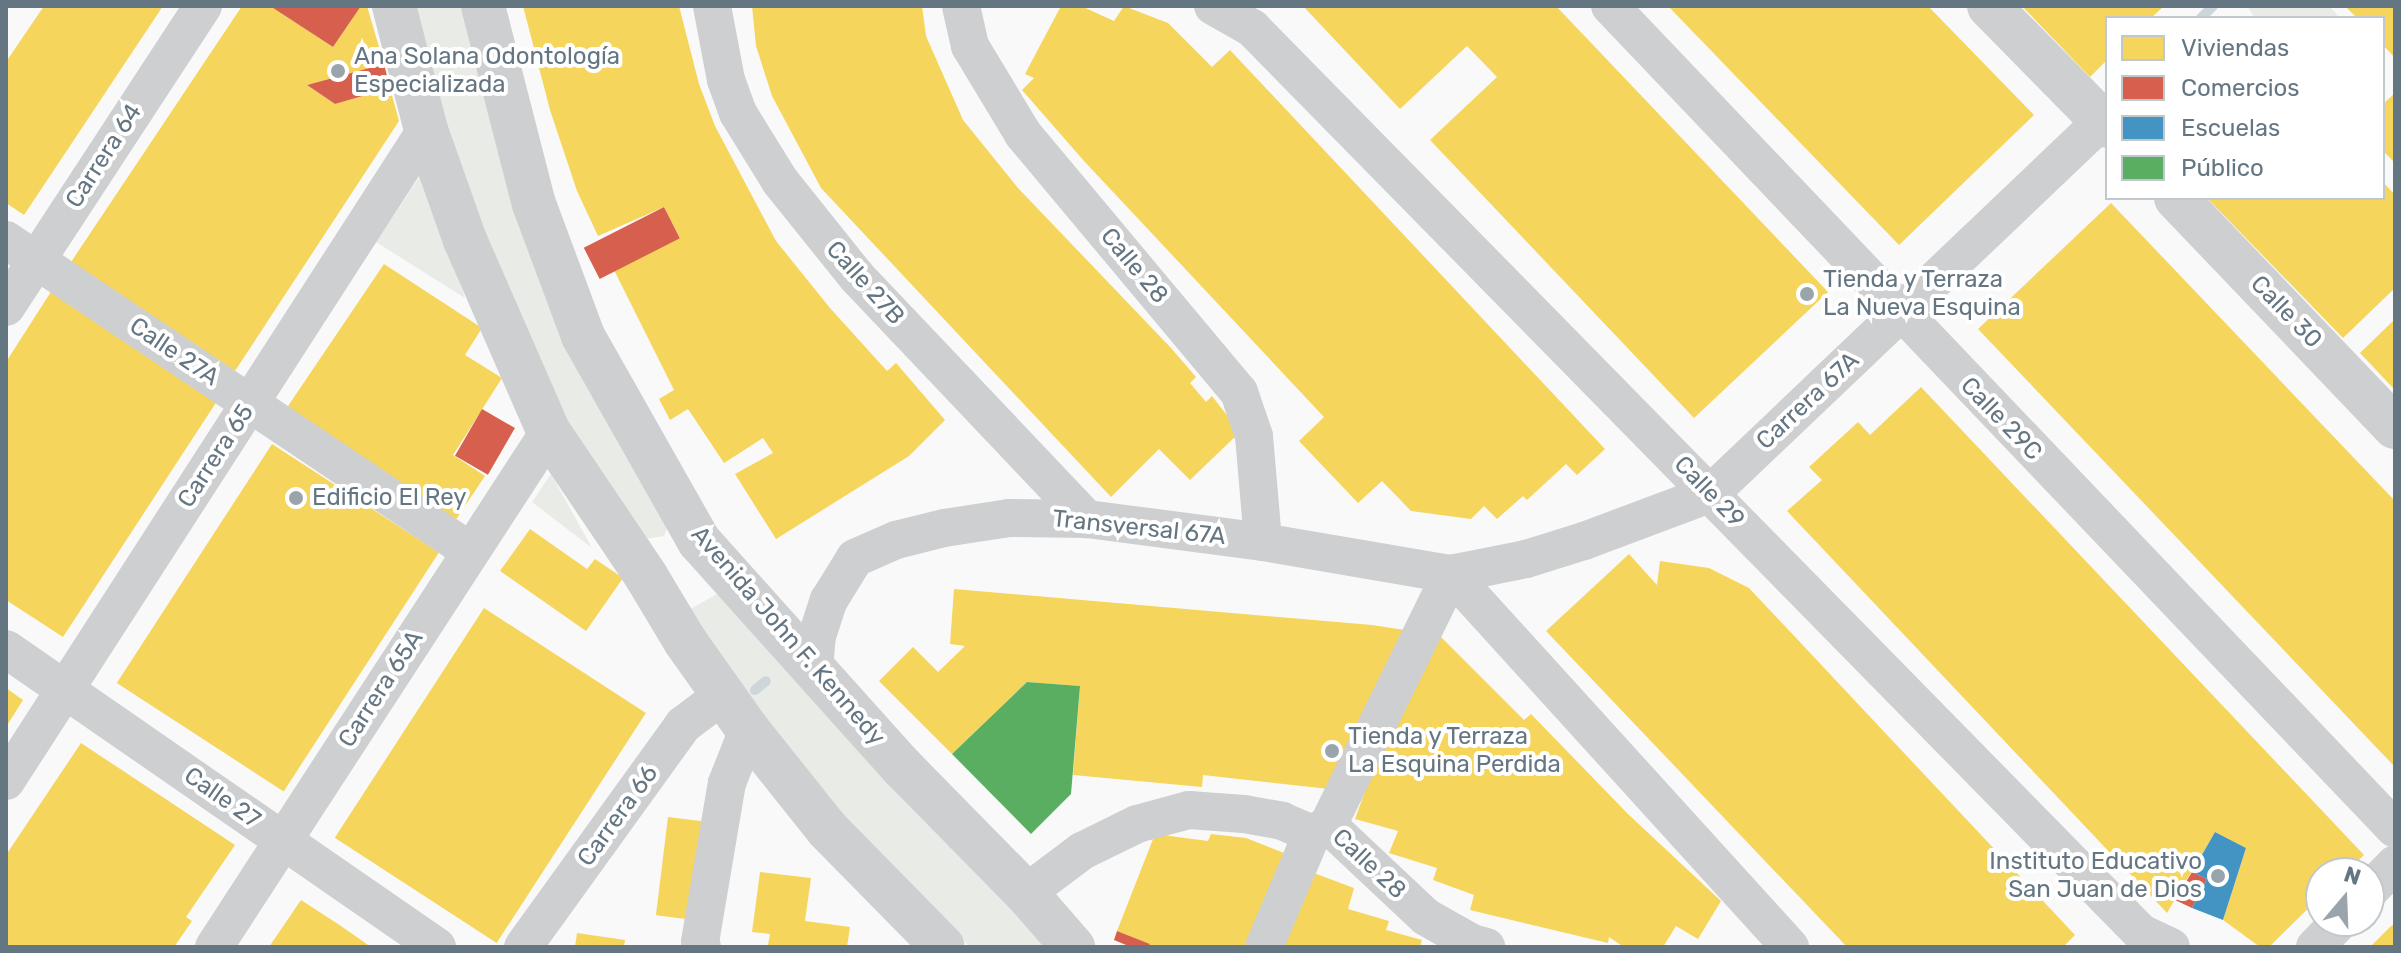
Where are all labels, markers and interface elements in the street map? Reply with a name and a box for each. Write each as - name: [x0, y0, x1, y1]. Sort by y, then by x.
- legend: [2105, 16, 2385, 200]
- text: Viviendas: [2181, 34, 2289, 62]
- place label: Ana Solana Odontología Especializada: [354, 43, 620, 99]
- marker: Ana Solana Odontología Especializada: [329, 62, 347, 80]
- text: Comercios: [2181, 74, 2300, 102]
- street label: Carrera 64: [60, 99, 148, 213]
- text: Escuelas: [2181, 114, 2280, 142]
- text: Público: [2181, 154, 2264, 182]
- street label: Calle 28: [1094, 222, 1174, 310]
- street label: Calle 27B: [820, 235, 910, 331]
- place label: Tienda y Terraza La Nueva Esquina: [1823, 266, 2021, 322]
- street label: Calle 30: [2244, 270, 2328, 354]
- marker: Tienda y Terraza La Nueva Esquina: [1798, 285, 1816, 303]
- street label: Calle 27A: [124, 312, 224, 392]
- street label: Carrera 67A: [1751, 346, 1865, 456]
- street label: Calle 29C: [1954, 371, 2048, 467]
- street label: Carrera 65: [172, 399, 260, 513]
- street label: Calle 29: [1668, 450, 1750, 534]
- place label: Edificio El Rey: [312, 484, 466, 512]
- marker: Edificio El Rey: [287, 489, 305, 507]
- street label: Transversal 67A: [1051, 505, 1227, 551]
- street label: Avenida John F. Kennedy: [685, 520, 891, 752]
- street label: Carrera 65A: [333, 625, 429, 753]
- place label: Tienda y Terraza La Esquina Perdida: [1348, 723, 1561, 779]
- marker: Tienda y Terraza La Esquina Perdida: [1323, 742, 1341, 760]
- street label: Carrera 66: [572, 760, 664, 872]
- street label: Calle 27: [178, 761, 266, 835]
- street label: Calle 28: [1326, 823, 1412, 905]
- place label: Instituto Educativo San Juan de Dios: [1989, 848, 2202, 904]
- north arrow: [2305, 857, 2385, 937]
- text: N: [2340, 860, 2364, 891]
- marker: Instituto Educativo San Juan de Dios: [2209, 867, 2227, 885]

